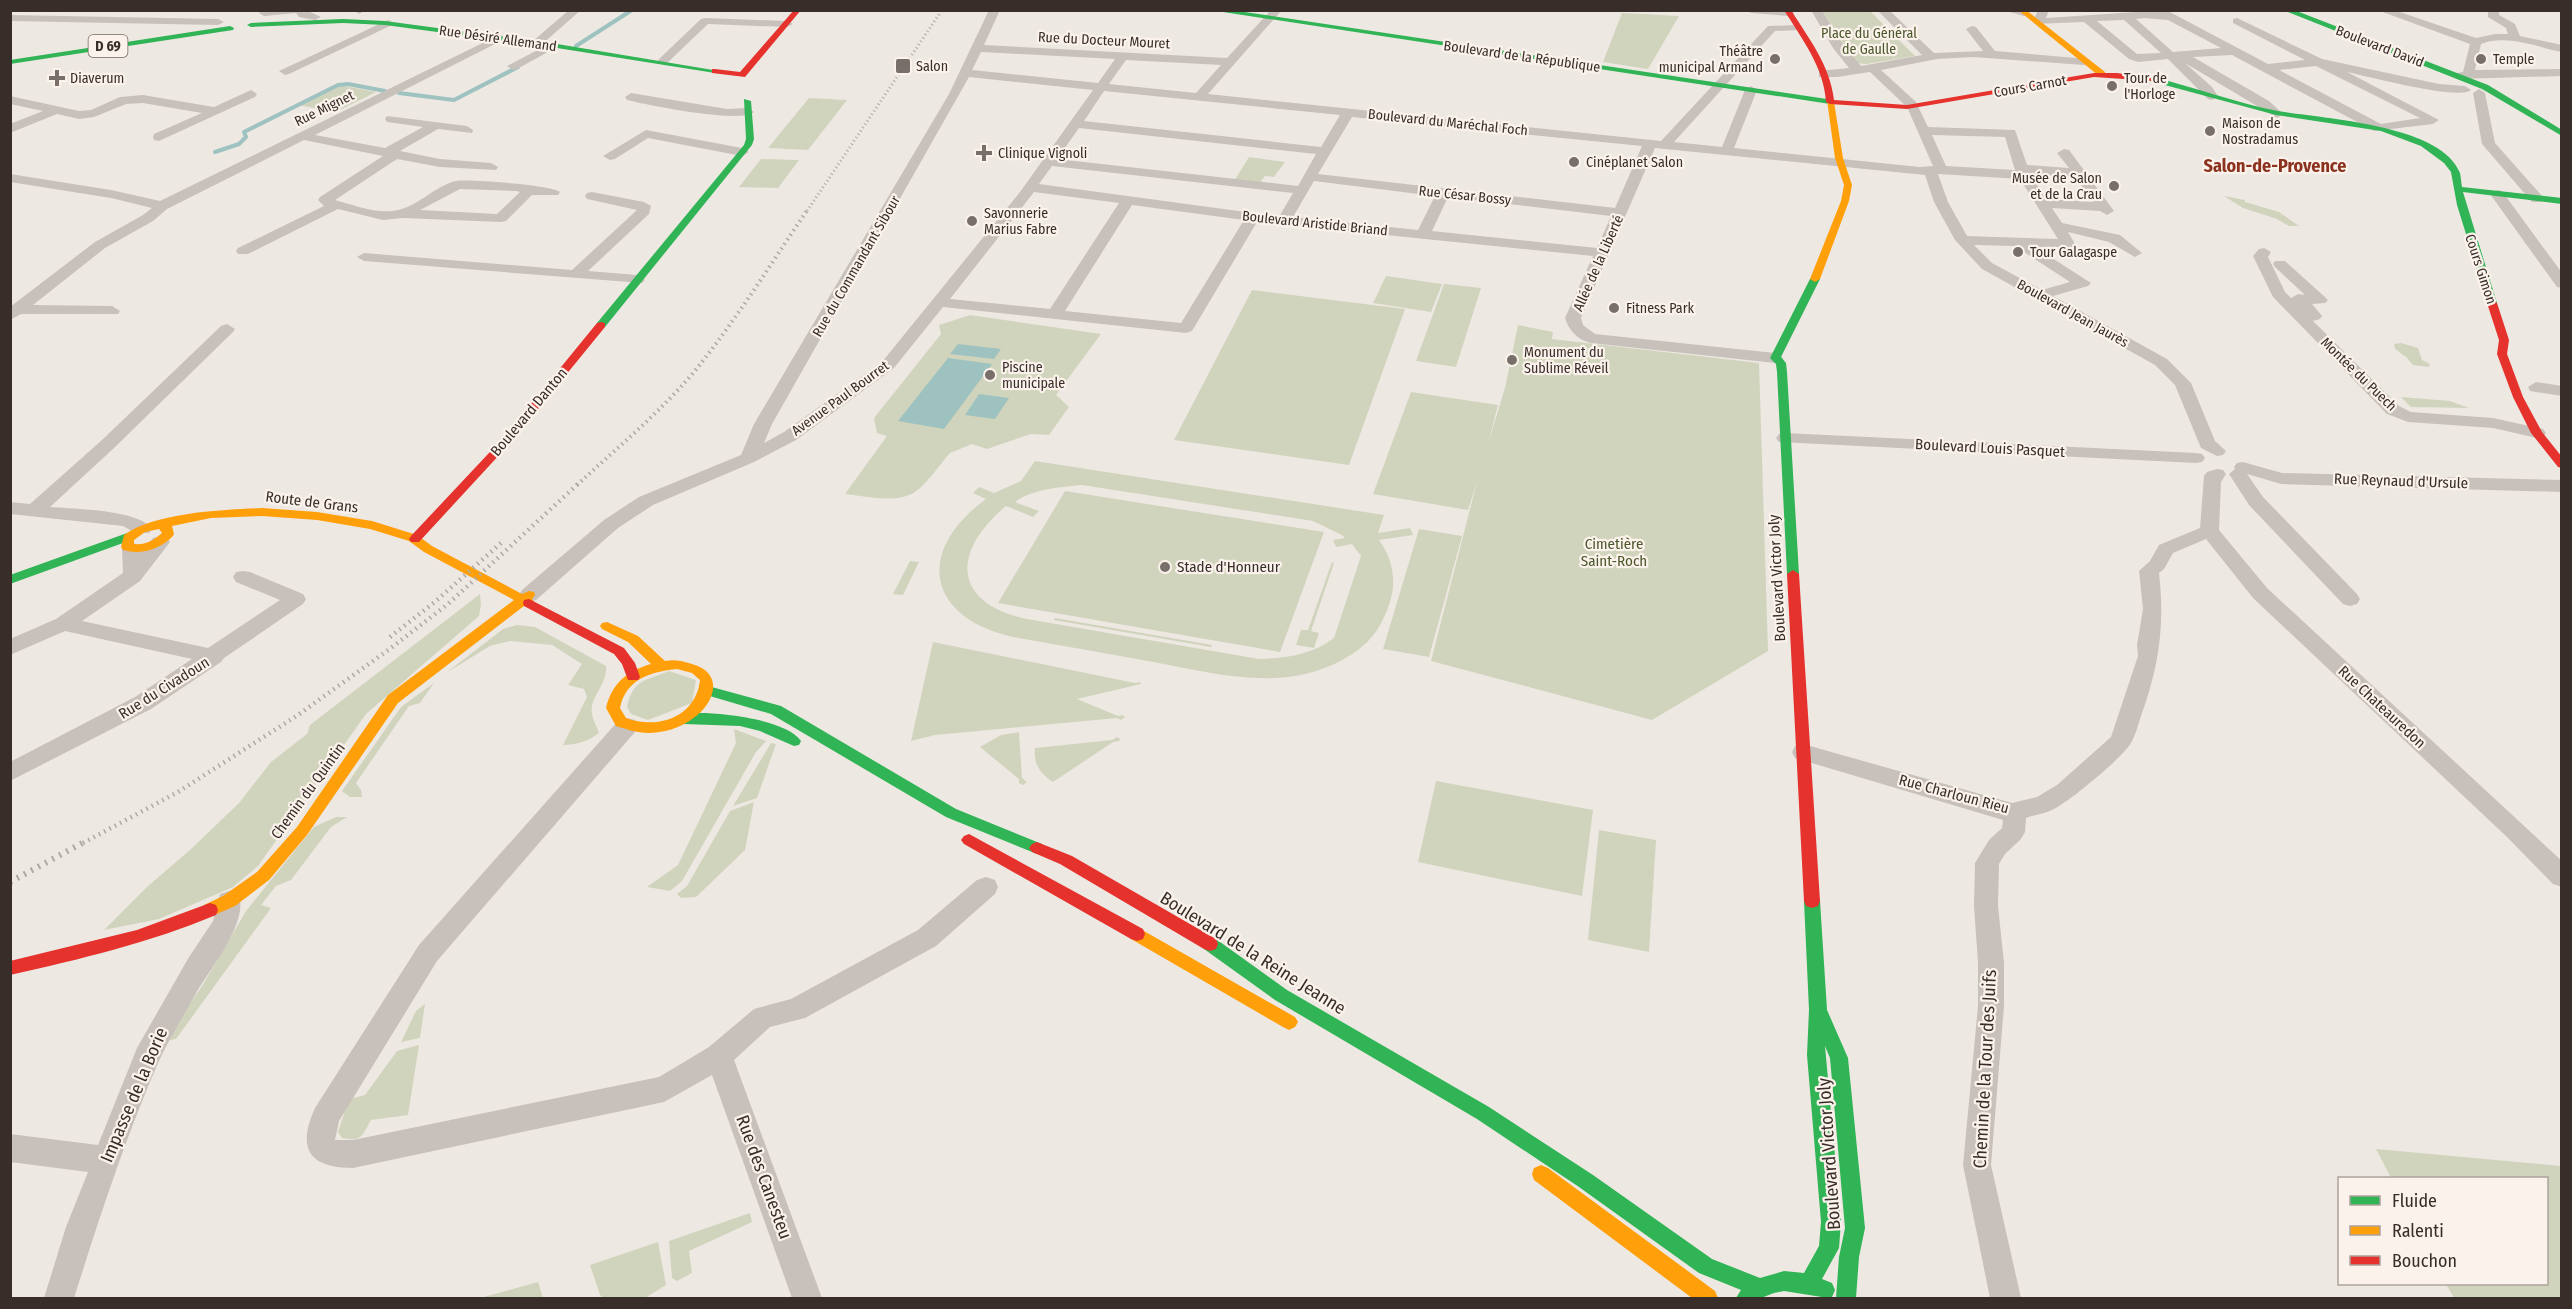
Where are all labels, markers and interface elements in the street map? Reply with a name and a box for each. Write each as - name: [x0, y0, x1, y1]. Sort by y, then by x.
- street label: Rue Désiré Allemand: [438, 22, 558, 55]
- street label: Boulevard David: [2333, 22, 2426, 71]
- park label: Place du Général de Gaulle: [1821, 25, 1917, 58]
- street label: Rue du Docteur Mouret: [1038, 29, 1171, 52]
- road number: D 69: [88, 35, 128, 57]
- street label: Boulevard de la République: [1443, 37, 1601, 76]
- place label: Théâtre municipal Armand: [1659, 43, 1763, 76]
- place label: Temple: [2493, 51, 2534, 68]
- marker: Théâtre municipal Armand: [1768, 52, 1782, 66]
- marker: Temple: [2474, 52, 2488, 66]
- marker: Salon: [894, 57, 912, 75]
- place label: Salon: [916, 58, 948, 75]
- marker: Diaverum: [48, 69, 66, 87]
- place label: Diaverum: [70, 70, 124, 87]
- place label: Tour de l'Horloge: [2124, 70, 2175, 103]
- street label: Cours Carnot: [1992, 72, 2068, 101]
- marker: Tour de l'Horloge: [2105, 79, 2119, 93]
- street label: Rue Mignet: [292, 87, 357, 130]
- street label: Boulevard du Maréchal Foch: [1367, 106, 1529, 139]
- place label: Maison de Nostradamus: [2222, 115, 2298, 148]
- marker: Maison de Nostradamus: [2203, 124, 2217, 138]
- marker: Clinique Vignoli: [975, 144, 993, 162]
- place label: Clinique Vignoli: [998, 145, 1087, 162]
- place label: Cinéplanet Salon: [1586, 154, 1683, 171]
- marker: Cinéplanet Salon: [1567, 155, 1581, 169]
- district label: Salon-de-Provence: [2204, 155, 2346, 177]
- place label: Musée de Salon et de la Crau: [2012, 170, 2102, 203]
- marker: Musée de Salon et de la Crau: [2107, 179, 2121, 193]
- street label: Rue César Bossy: [1418, 182, 1513, 209]
- street label: Rue du Commandant Sibour: [809, 192, 904, 340]
- place label: Savonnerie Marius Fabre: [984, 205, 1057, 238]
- street label: Boulevard Aristide Briand: [1241, 207, 1389, 240]
- street label: Allée de la Liberté: [1570, 212, 1627, 314]
- marker: Savonnerie Marius Fabre: [965, 214, 979, 228]
- street label: Cours Gimon: [2461, 232, 2500, 306]
- place label: Tour Galagaspe: [2030, 244, 2117, 261]
- marker: Tour Galagaspe: [2011, 245, 2025, 259]
- street label: Boulevard Jean Jaurès: [2014, 276, 2131, 351]
- place label: Fitness Park: [1626, 300, 1695, 317]
- marker: Fitness Park: [1607, 301, 1621, 315]
- street label: Montée du Puech: [2317, 334, 2400, 415]
- place label: Monument du Sublime Réveil: [1524, 344, 1609, 377]
- marker: Monument du Sublime Réveil: [1505, 353, 1519, 367]
- street label: Avenue Paul Bourret: [788, 357, 893, 439]
- place label: Piscine municipale: [1002, 359, 1065, 392]
- street label: Boulevard Danton: [487, 364, 571, 460]
- marker: Piscine municipale: [983, 368, 997, 382]
- street label: Boulevard Louis Pasquet: [1915, 435, 2065, 461]
- street label: Rue Reynaud d'Ursule: [2334, 470, 2468, 492]
- street label: Route de Grans: [265, 487, 359, 517]
- street label: Boulevard Victor Joly: [1765, 514, 1789, 642]
- park label: Cimetière Saint-Roch: [1581, 535, 1647, 570]
- place label: Stade d'Honneur: [1177, 558, 1281, 576]
- marker: Stade d'Honneur: [1158, 560, 1172, 574]
- street label: Rue du Civadoun: [115, 653, 213, 723]
- street label: Rue Chateauredon: [2335, 662, 2429, 752]
- street label: Chemin du Quintin: [267, 739, 349, 843]
- street label: Rue Charloun Rieu: [1897, 771, 2011, 817]
- street label: Boulevard de la Reine Jeanne: [1156, 887, 1350, 1019]
- street label: Chemin de la Tour des Juifs: [1969, 969, 2001, 1169]
- street label: Impasse de la Borie: [96, 1024, 172, 1166]
- street label: Boulevard Victor Joly: [1813, 1077, 1845, 1231]
- street label: Rue des Canesteu: [731, 1112, 797, 1242]
- legend: [2338, 1177, 2548, 1285]
- text: Fluide: [2392, 1190, 2437, 1212]
- text: Ralenti: [2392, 1220, 2444, 1242]
- text: Bouchon: [2392, 1250, 2457, 1272]

